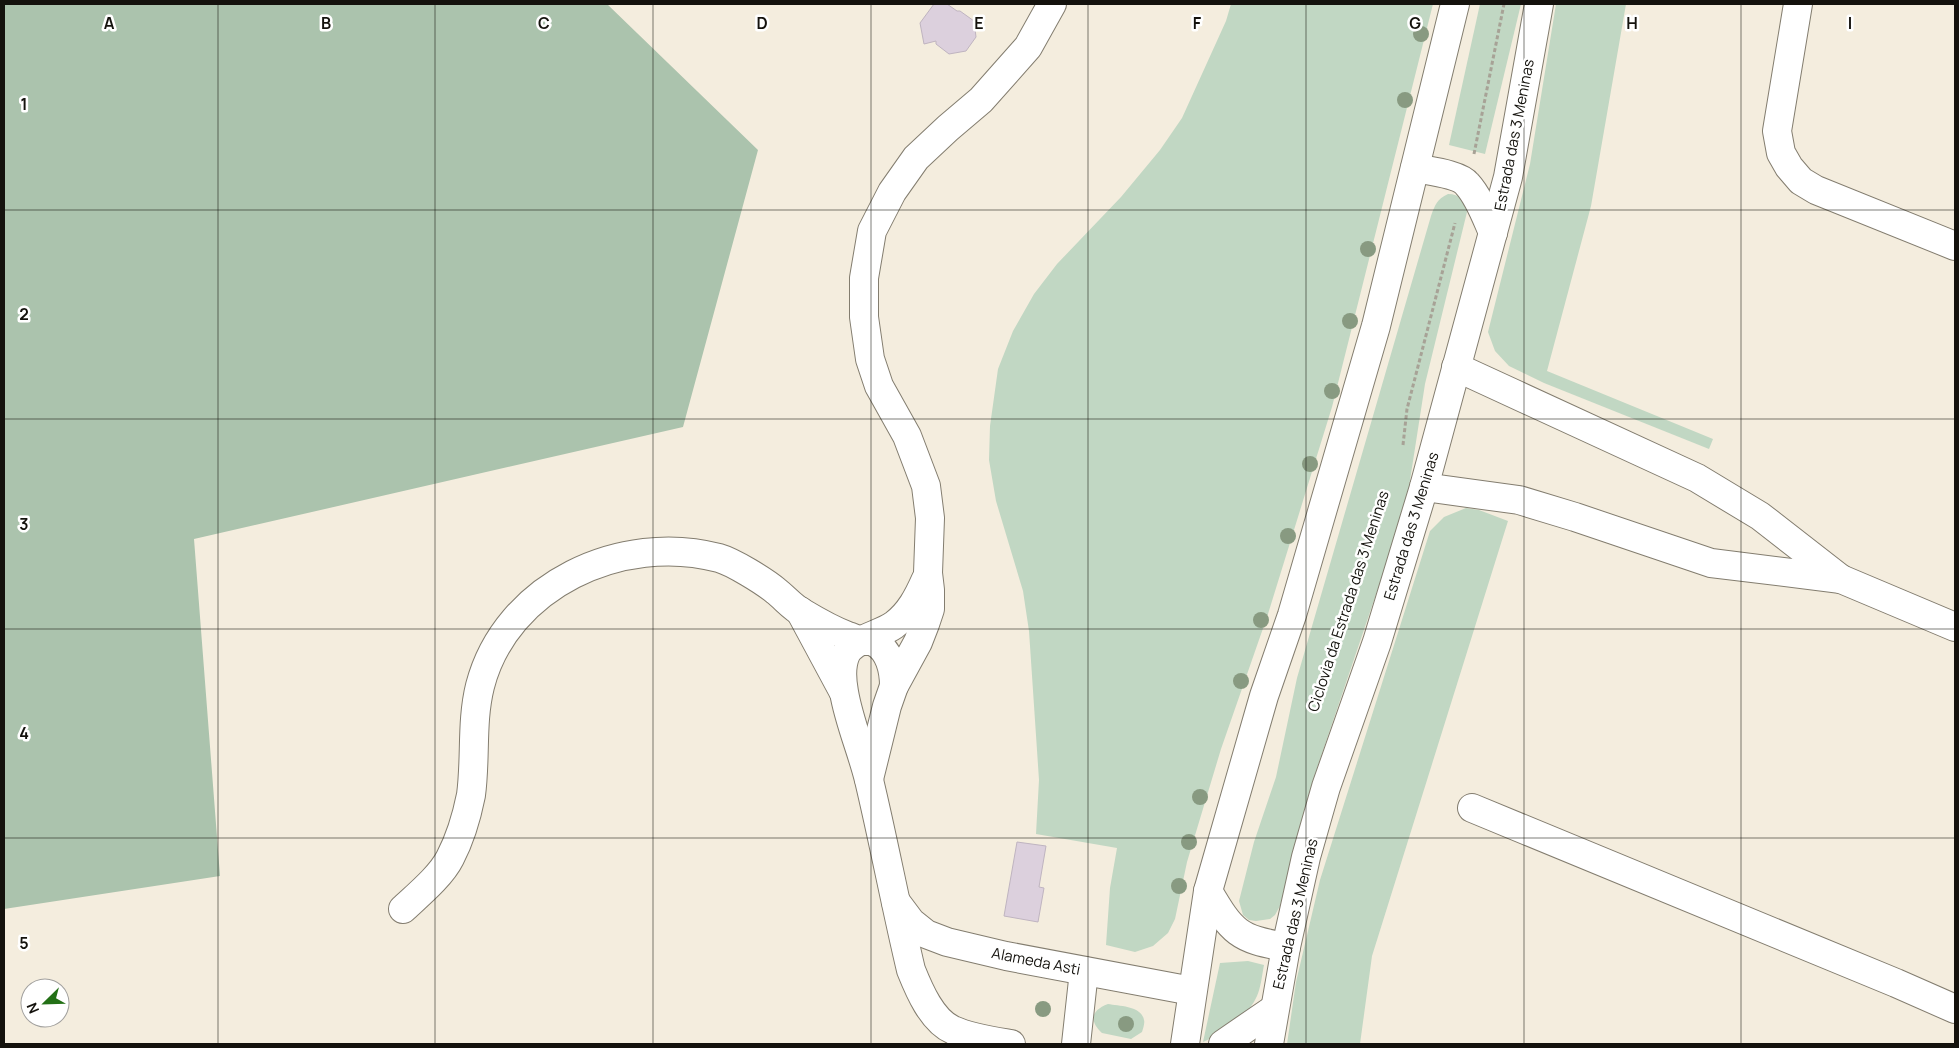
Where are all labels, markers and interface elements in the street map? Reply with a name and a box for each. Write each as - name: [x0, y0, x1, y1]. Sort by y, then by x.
- text: A: [104, 12, 115, 34]
- text: B: [321, 12, 331, 34]
- text: C: [538, 12, 550, 34]
- text: D: [756, 12, 768, 34]
- text: E: [974, 12, 984, 34]
- text: F: [1193, 12, 1202, 34]
- text: G: [1409, 12, 1421, 34]
- text: H: [1626, 12, 1638, 34]
- text: I: [1848, 12, 1852, 34]
- street label: Estrada das 3 Meninas: [1489, 57, 1539, 213]
- text: 1: [20, 93, 28, 115]
- text: 2: [19, 303, 29, 325]
- street label: Estrada das 3 Meninas: [1378, 449, 1444, 603]
- street label: Ciclovia da Estrada das 3 Meninas: [1302, 488, 1394, 714]
- text: 3: [19, 513, 29, 535]
- text: 4: [19, 722, 29, 744]
- street label: Estrada das 3 Meninas: [1267, 836, 1323, 991]
- text: 5: [19, 932, 29, 954]
- street label: Alameda Asti: [990, 942, 1082, 980]
- north arrow: [20, 978, 70, 1028]
- text: N: [22, 1000, 43, 1017]

